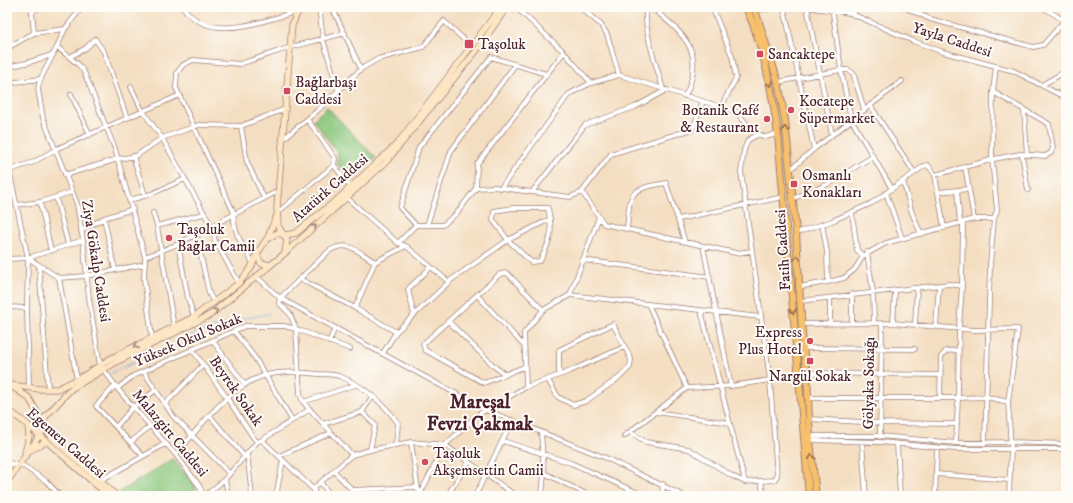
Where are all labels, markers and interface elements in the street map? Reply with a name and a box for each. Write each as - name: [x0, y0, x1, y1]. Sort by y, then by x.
- street label: Yayla Caddesi: [910, 18, 994, 62]
- place label: Taşoluk: [478, 35, 526, 54]
- marker: Taşoluk: [463, 38, 475, 50]
- place label: Sancaktepe: [768, 45, 835, 64]
- marker: Sancaktepe: [755, 49, 765, 59]
- place label: Bağlarbaşı Caddesi: [295, 73, 357, 109]
- one-way arrow: [765, 81, 773, 88]
- marker: Bağlarbaşı Caddesi: [282, 86, 292, 96]
- place label: Kocatepe Süpermarket: [799, 92, 875, 128]
- place label: Botanik Café & Restaurant: [680, 101, 760, 137]
- marker: Kocatepe Süpermarket: [786, 105, 796, 115]
- marker: Botanik Café & Restaurant: [762, 114, 772, 124]
- one-way arrow: [781, 125, 790, 132]
- street label: Atatürk Caddesi: [288, 149, 372, 226]
- place label: Osmanlı Konakları: [802, 166, 862, 202]
- marker: Osmanlı Konakları: [789, 179, 799, 189]
- street label: Ziya Gökalp Caddesi: [77, 199, 115, 324]
- street label: Fatih Caddesi: [771, 209, 795, 291]
- place label: Taşoluk Bağlar Camii: [177, 220, 255, 256]
- one-way arrow: [309, 224, 317, 231]
- marker: Taşoluk Bağlar Camii: [164, 233, 174, 243]
- one-way arrow: [793, 255, 801, 261]
- one-way arrow: [788, 308, 797, 314]
- street label: Yüksek Okul Sokak: [131, 309, 245, 371]
- one-way arrow: [210, 309, 217, 316]
- place label: Express Plus Hotel: [738, 323, 802, 359]
- marker: Express Plus Hotel: [805, 336, 815, 346]
- street label: Gölyaka Sokağı: [859, 336, 879, 429]
- one-way arrow: [132, 341, 140, 349]
- street label: Beyrek Sokak: [205, 352, 268, 430]
- marker: Nargül Sokak: [805, 356, 815, 366]
- place label: Nargül Sokak: [769, 367, 852, 386]
- street label: Malazgirt Caddesi: [128, 385, 212, 481]
- district label: Mareşal Fevzi Çakmak: [427, 391, 534, 436]
- street label: Egemen Caddesi: [22, 403, 110, 483]
- place label: Taşoluk Akşemsettin Camii: [433, 444, 544, 480]
- one-way arrow: [808, 454, 817, 460]
- marker: Taşoluk Akşemsettin Camii: [420, 457, 430, 467]

